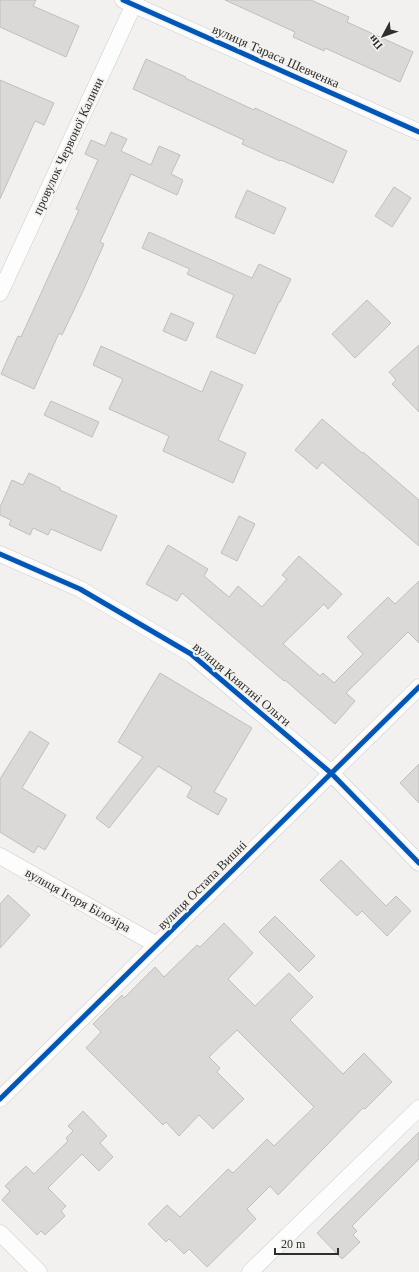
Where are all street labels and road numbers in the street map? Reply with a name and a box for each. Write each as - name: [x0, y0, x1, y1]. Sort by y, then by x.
- street label: вулиця Тараса Шевченка: [210, 21, 342, 91]
- street label: провулок Червоної Калини: [30, 75, 106, 217]
- street label: вулиця Княгині Ольги: [190, 639, 294, 729]
- street label: вулиця Остапа Вишні: [154, 837, 250, 933]
- street label: вулиця Ігоря Білозіра: [23, 865, 133, 935]

